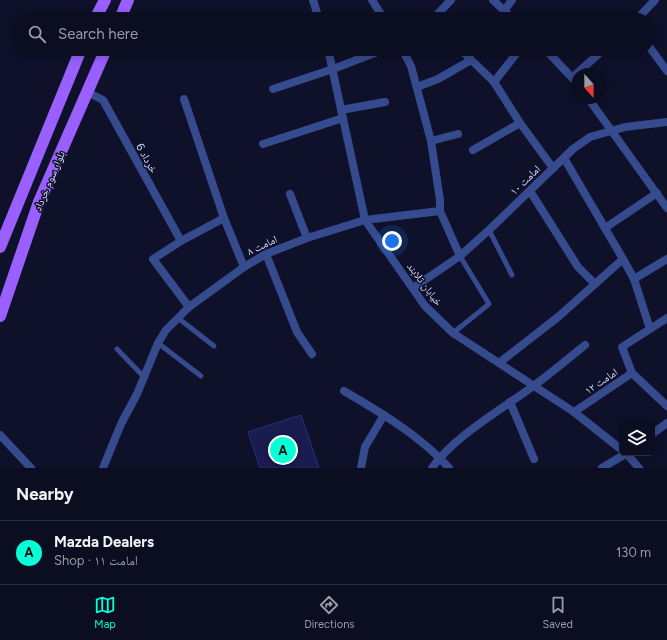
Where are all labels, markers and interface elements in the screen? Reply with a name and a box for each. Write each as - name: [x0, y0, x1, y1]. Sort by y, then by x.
- search box: [12, 12, 655, 56]
- icon: search: [26, 23, 48, 45]
- text: Search here: [58, 25, 138, 43]
- north arrow: [571, 68, 607, 104]
- street label: خرداد 6: [133, 141, 160, 175]
- street label: بلوار سوم خرداد: [31, 149, 68, 213]
- street label: امامت ۱۰: [508, 163, 543, 198]
- your location: [382, 231, 402, 251]
- street label: امامت ۸: [245, 233, 280, 258]
- street label: خیابان تلابند: [404, 260, 445, 308]
- street label: امامت ۱۲: [582, 366, 620, 397]
- map controls: [619, 420, 655, 456]
- button: layers: [619, 420, 655, 456]
- pin: A: [270, 435, 296, 465]
- text: Nearby: [16, 484, 74, 504]
- text: Mazda Dealers: [54, 533, 154, 551]
- text: A: [24, 545, 34, 560]
- text: 130 m: [616, 545, 651, 560]
- text: Shop · امامت ۱۱: [54, 553, 138, 568]
- tab: Map: [94, 594, 116, 631]
- tab: Directions: [304, 594, 354, 631]
- tab: Saved: [543, 594, 573, 631]

